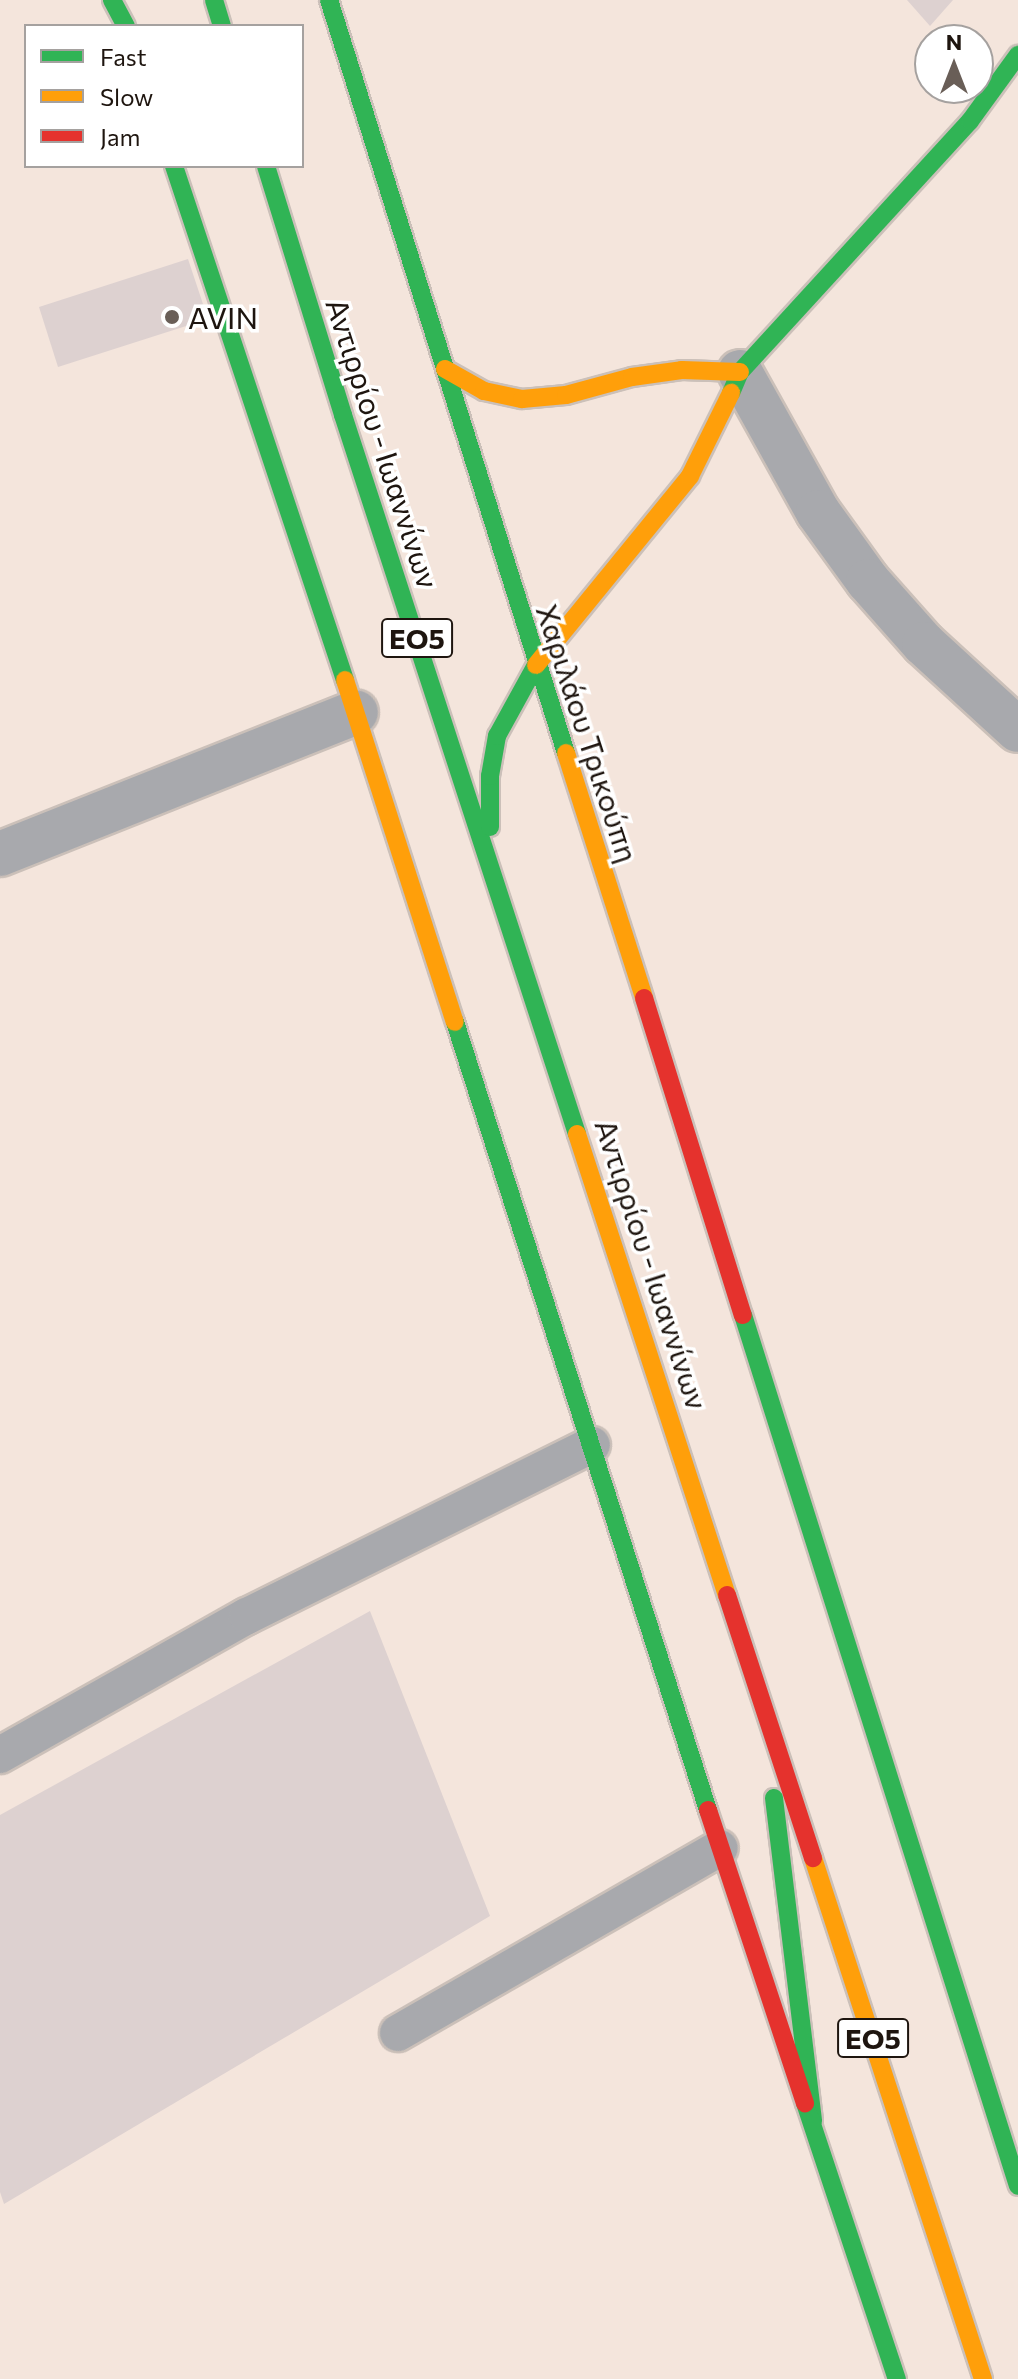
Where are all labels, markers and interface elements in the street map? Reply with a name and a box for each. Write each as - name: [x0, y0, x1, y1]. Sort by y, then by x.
- legend: [24, 24, 304, 168]
- north arrow: [914, 24, 994, 104]
- text: N: [946, 28, 962, 55]
- text: Fast: [100, 42, 147, 71]
- text: Slow: [100, 82, 153, 111]
- text: Jam: [100, 122, 140, 151]
- street label: Αντιρρίου - Ιωαννίνων: [319, 293, 447, 593]
- place label: AVIN: [188, 299, 258, 335]
- marker: AVIN: [163, 308, 181, 326]
- street label: Χαριλάου Τρικούπη: [529, 600, 647, 866]
- road number: ΕΟ5: [381, 614, 453, 662]
- street label: Αντιρρίου - Ιωαννίνων: [588, 1114, 716, 1414]
- road number: ΕΟ5: [837, 2014, 909, 2062]

